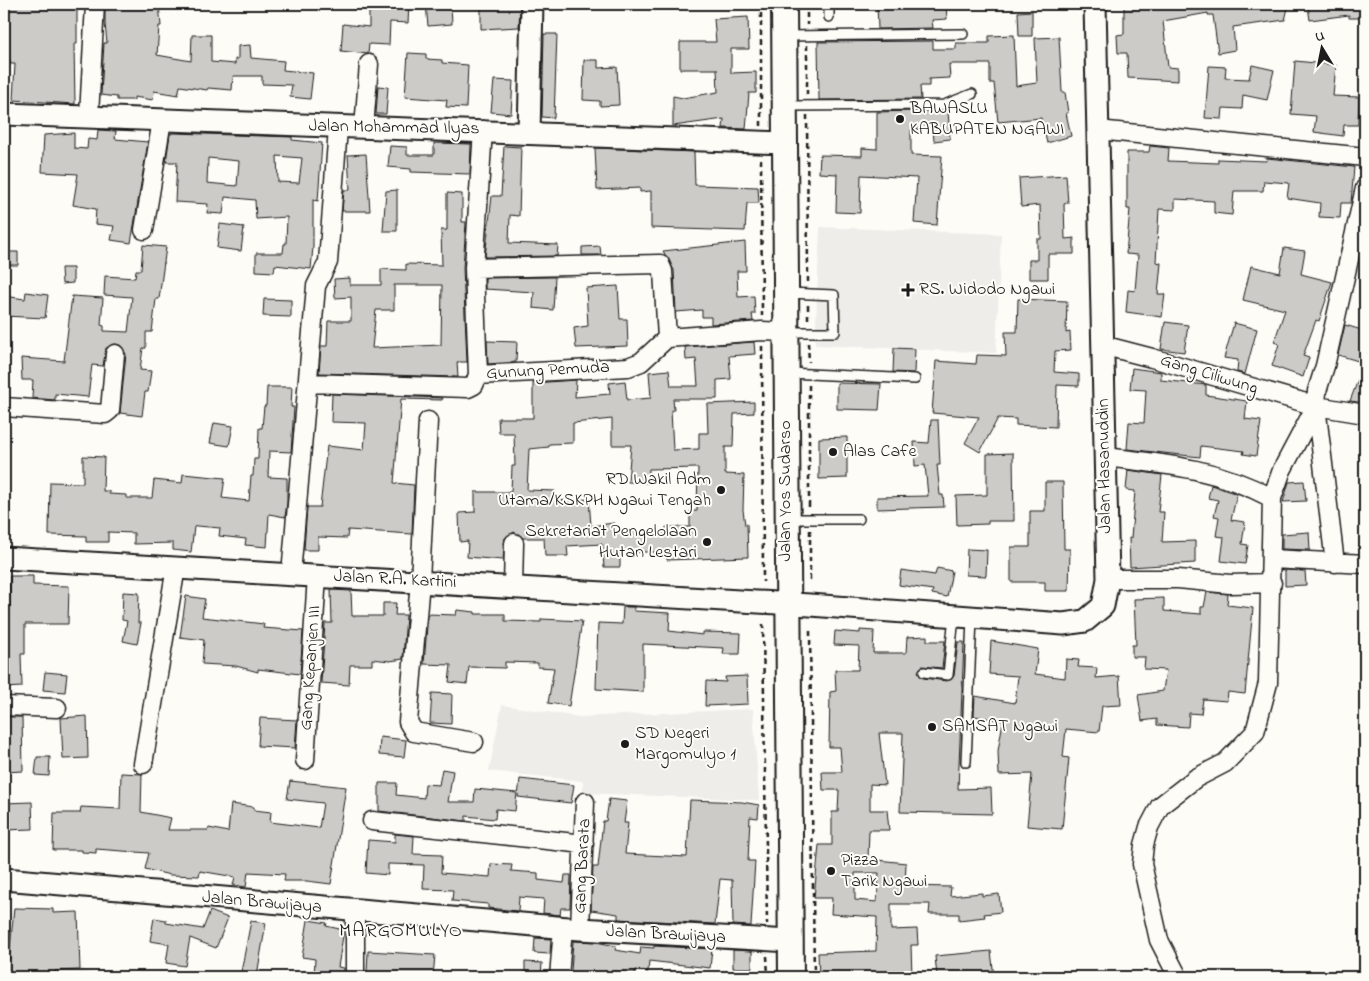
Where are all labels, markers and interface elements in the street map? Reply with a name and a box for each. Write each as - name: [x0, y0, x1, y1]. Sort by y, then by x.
- north arrow: [1296, 22, 1346, 72]
- text: U: [1314, 26, 1326, 48]
- place label: BAWASLU KABUPATEN NGAWI: [909, 96, 1064, 143]
- marker: BAWASLU KABUPATEN NGAWI: [894, 113, 906, 125]
- street label: Jalan Mohammad Ilyas: [308, 114, 480, 142]
- place label: RS. Widodo Ngawi: [919, 277, 1055, 304]
- marker: RS. Widodo Ngawi: [901, 283, 915, 297]
- street label: Gang Ciliwung: [1157, 348, 1261, 403]
- street label: Gunung Pemuda: [486, 355, 610, 388]
- street label: Jalan Hasanuddin: [1091, 398, 1119, 534]
- street label: Jalan Yos Sudarso: [773, 420, 799, 562]
- place label: Alas Cafe: [843, 439, 917, 465]
- marker: Alas Cafe: [827, 446, 839, 458]
- place label: RD Wakil Adm Utama/KSKPH Ngawi Tengah: [498, 467, 711, 515]
- marker: RD Wakil Adm Utama/KSKPH Ngawi Tengah: [715, 484, 727, 496]
- place label: Sekretariat Pengelolaan Hutan Lestari: [525, 519, 697, 566]
- marker: Sekretariat Pengelolaan Hutan Lestari: [701, 536, 713, 548]
- street label: Jalan R.A. Kartini: [333, 564, 457, 596]
- street label: Gang Kepanjen III: [294, 605, 329, 732]
- place label: SAMSAT Ngawi: [942, 714, 1058, 741]
- place label: SD Negeri Margomulyo 1: [635, 721, 736, 769]
- marker: SAMSAT Ngawi: [926, 721, 938, 733]
- marker: SD Negeri Margomulyo 1: [619, 738, 631, 750]
- street label: Gang Barata: [568, 818, 599, 914]
- place label: Pizza Tarik Ngawi: [841, 848, 927, 896]
- marker: Pizza Tarik Ngawi: [825, 865, 837, 877]
- street label: Jalan Brawijaya: [201, 885, 323, 921]
- district label: MARGOMULYO: [339, 917, 463, 946]
- street label: Jalan Brawijaya: [605, 919, 727, 951]

